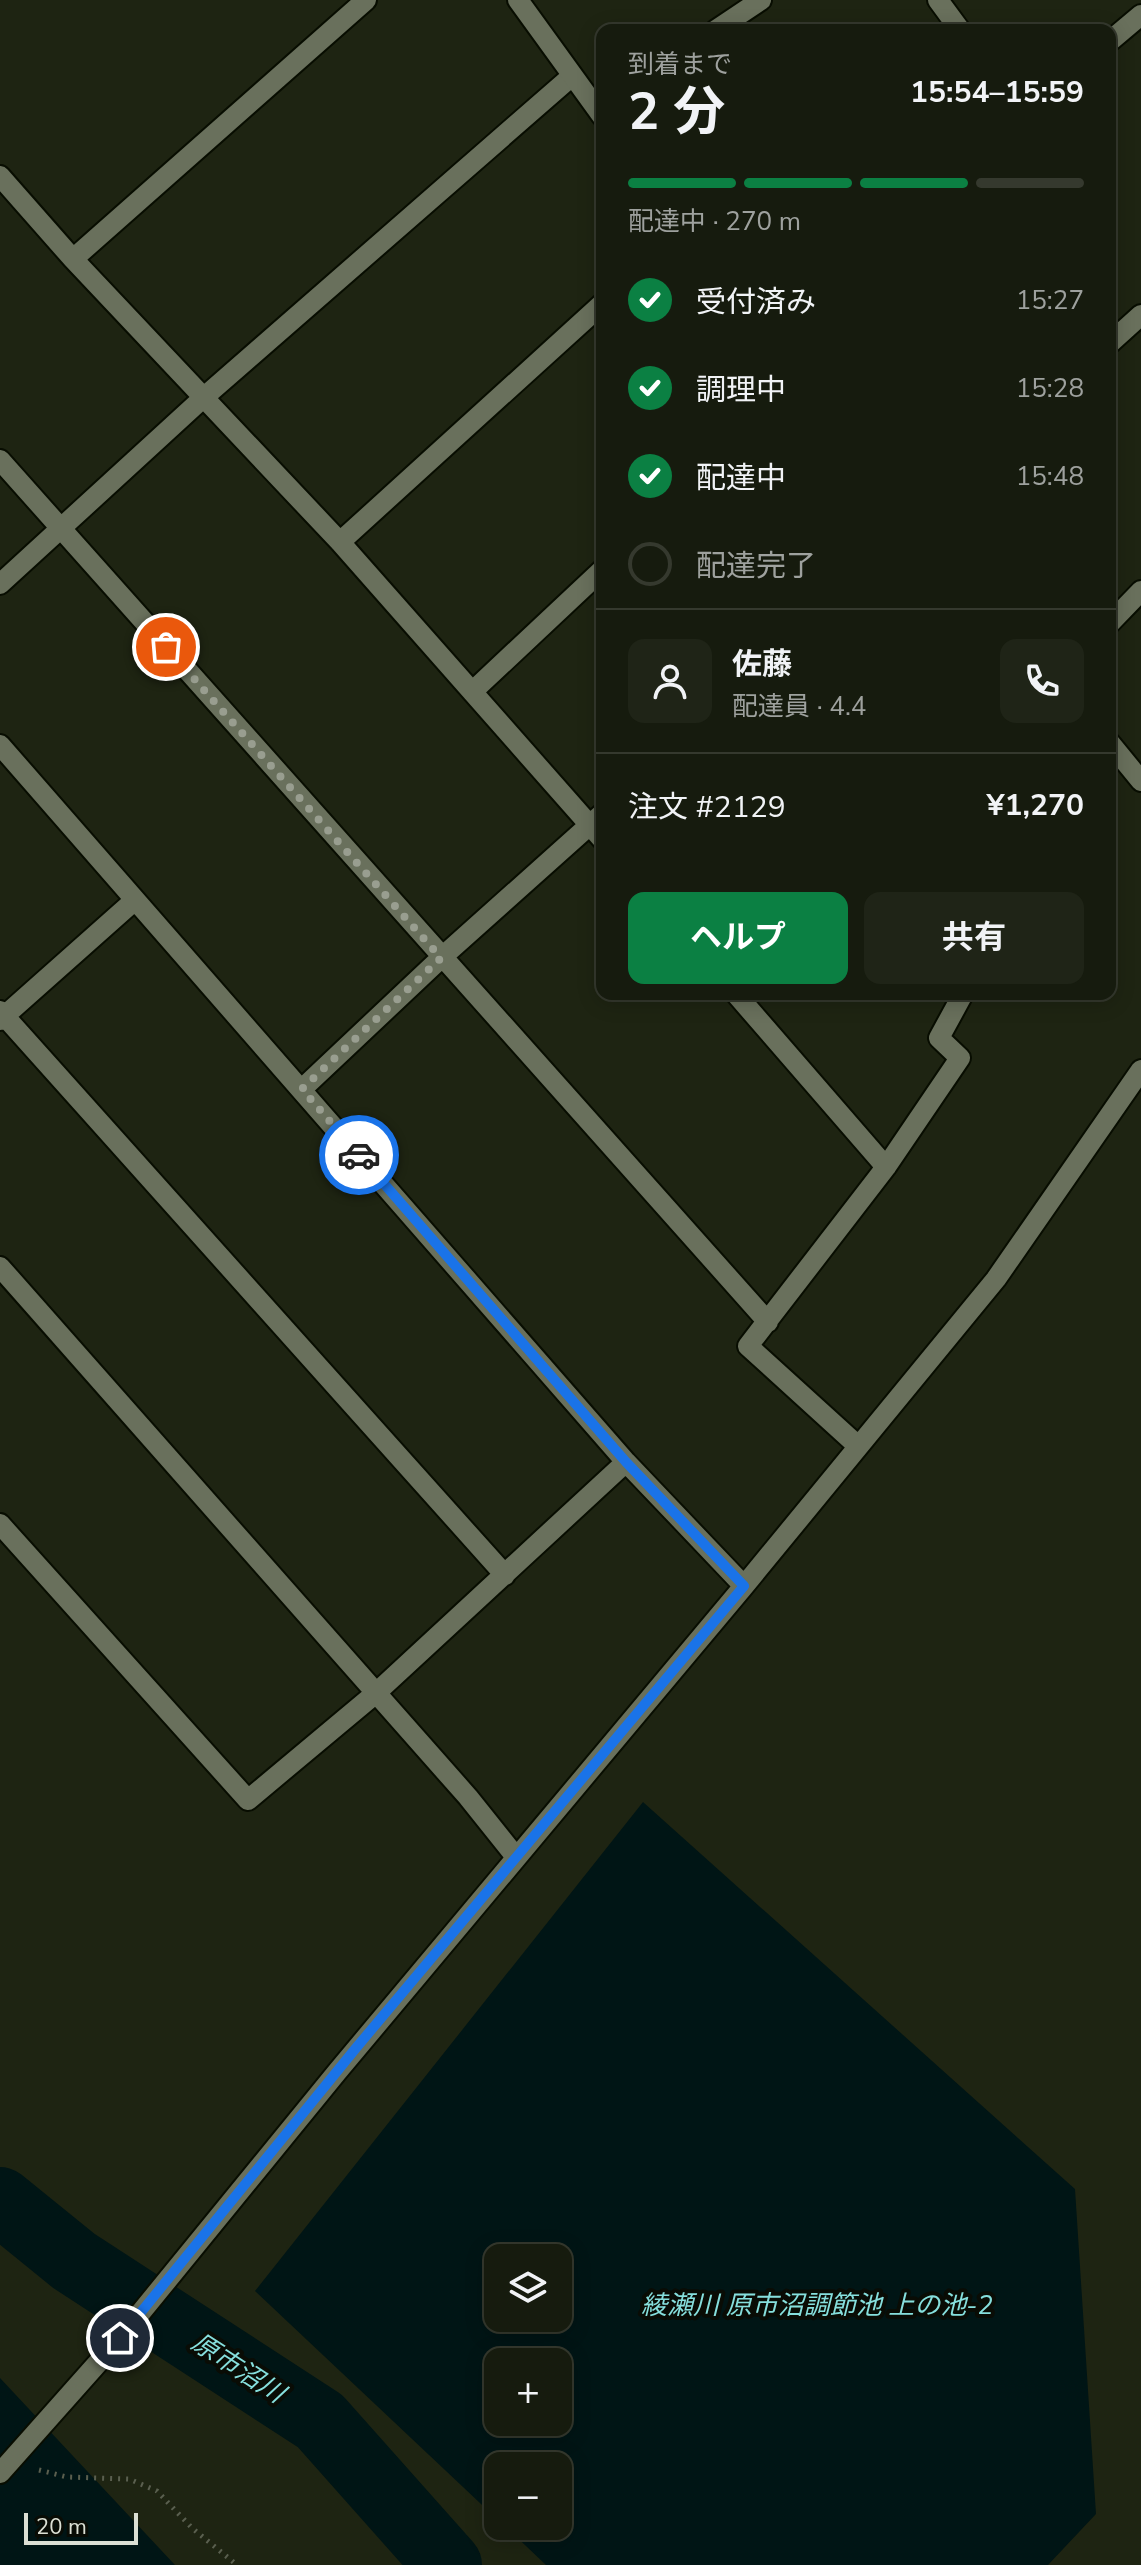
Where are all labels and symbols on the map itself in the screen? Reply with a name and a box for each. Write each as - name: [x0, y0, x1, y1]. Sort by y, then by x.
- pin: [132, 613, 200, 681]
- courier: [319, 1115, 399, 1195]
- water label: 綾瀬川 原市沼調節池 上の池-2: [641, 2288, 993, 2323]
- pin: [86, 2304, 154, 2372]
- water label: 原市沼川: [185, 2325, 294, 2413]
- scale bar: [24, 2509, 138, 2545]

